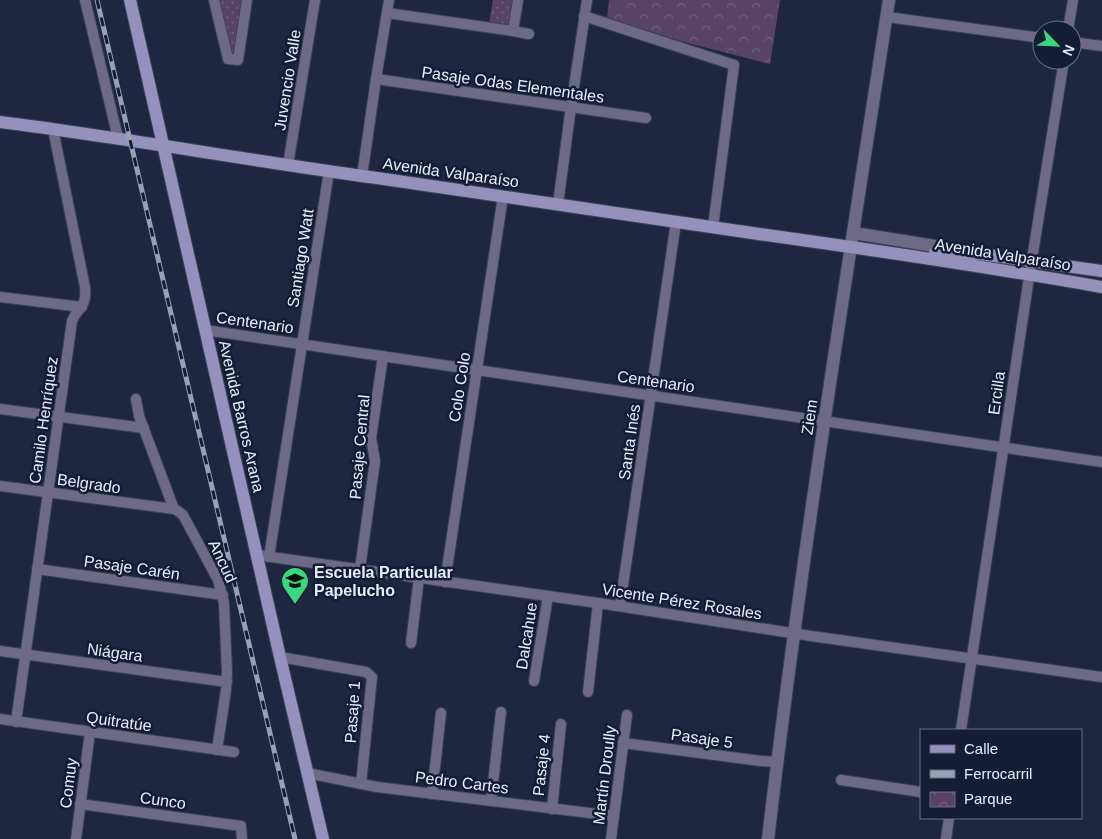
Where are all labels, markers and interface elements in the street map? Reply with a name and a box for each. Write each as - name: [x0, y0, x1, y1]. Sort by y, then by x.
- north arrow: [1032, 20, 1082, 70]
- street label: Juvencio Valle: [271, 28, 304, 132]
- text: N: [1060, 42, 1078, 58]
- street label: Pasaje Odas Elementales: [421, 63, 605, 106]
- street label: Avenida Valparaíso: [382, 155, 520, 190]
- street label: Santiago Watt: [284, 207, 317, 309]
- street label: Avenida Valparaíso: [934, 235, 1072, 274]
- street label: Centenario: [215, 309, 295, 336]
- street label: Avenida Barros Arana: [216, 339, 267, 494]
- street label: Colo Colo: [446, 351, 473, 423]
- street label: Camilo Henríquez: [26, 355, 61, 485]
- street label: Centenario: [616, 368, 696, 395]
- street label: Ercilla: [985, 370, 1008, 416]
- street label: Pasaje Central: [346, 394, 373, 500]
- street label: Ziem: [798, 398, 821, 436]
- street label: Santa Inés: [616, 403, 643, 481]
- street label: Belgrado: [56, 471, 122, 496]
- street label: Ancud: [205, 537, 240, 585]
- street label: Pasaje Carén: [83, 552, 181, 583]
- place label: Escuela Particular Papelucho: [314, 564, 453, 599]
- school or university icon: Escuela Particular Papelucho: [280, 566, 310, 605]
- street label: Vicente Pérez Rosales: [601, 580, 763, 623]
- street label: Dalcahue: [513, 601, 540, 671]
- street label: Niágara: [86, 640, 144, 665]
- street label: Pasaje 1: [342, 680, 363, 744]
- street label: Quitratúe: [85, 708, 153, 735]
- street label: Martín Droully: [590, 725, 619, 826]
- street label: Pasaje 5: [670, 726, 734, 751]
- legend: [920, 729, 1082, 819]
- street label: Pasaje 4: [530, 733, 553, 797]
- text: Calle: [964, 740, 998, 757]
- street label: Comuy: [57, 757, 80, 809]
- text: Ferrocarril: [964, 765, 1032, 782]
- street label: Pedro Cartes: [414, 768, 510, 797]
- street label: Cunco: [139, 789, 187, 812]
- text: Parque: [964, 790, 1012, 807]

